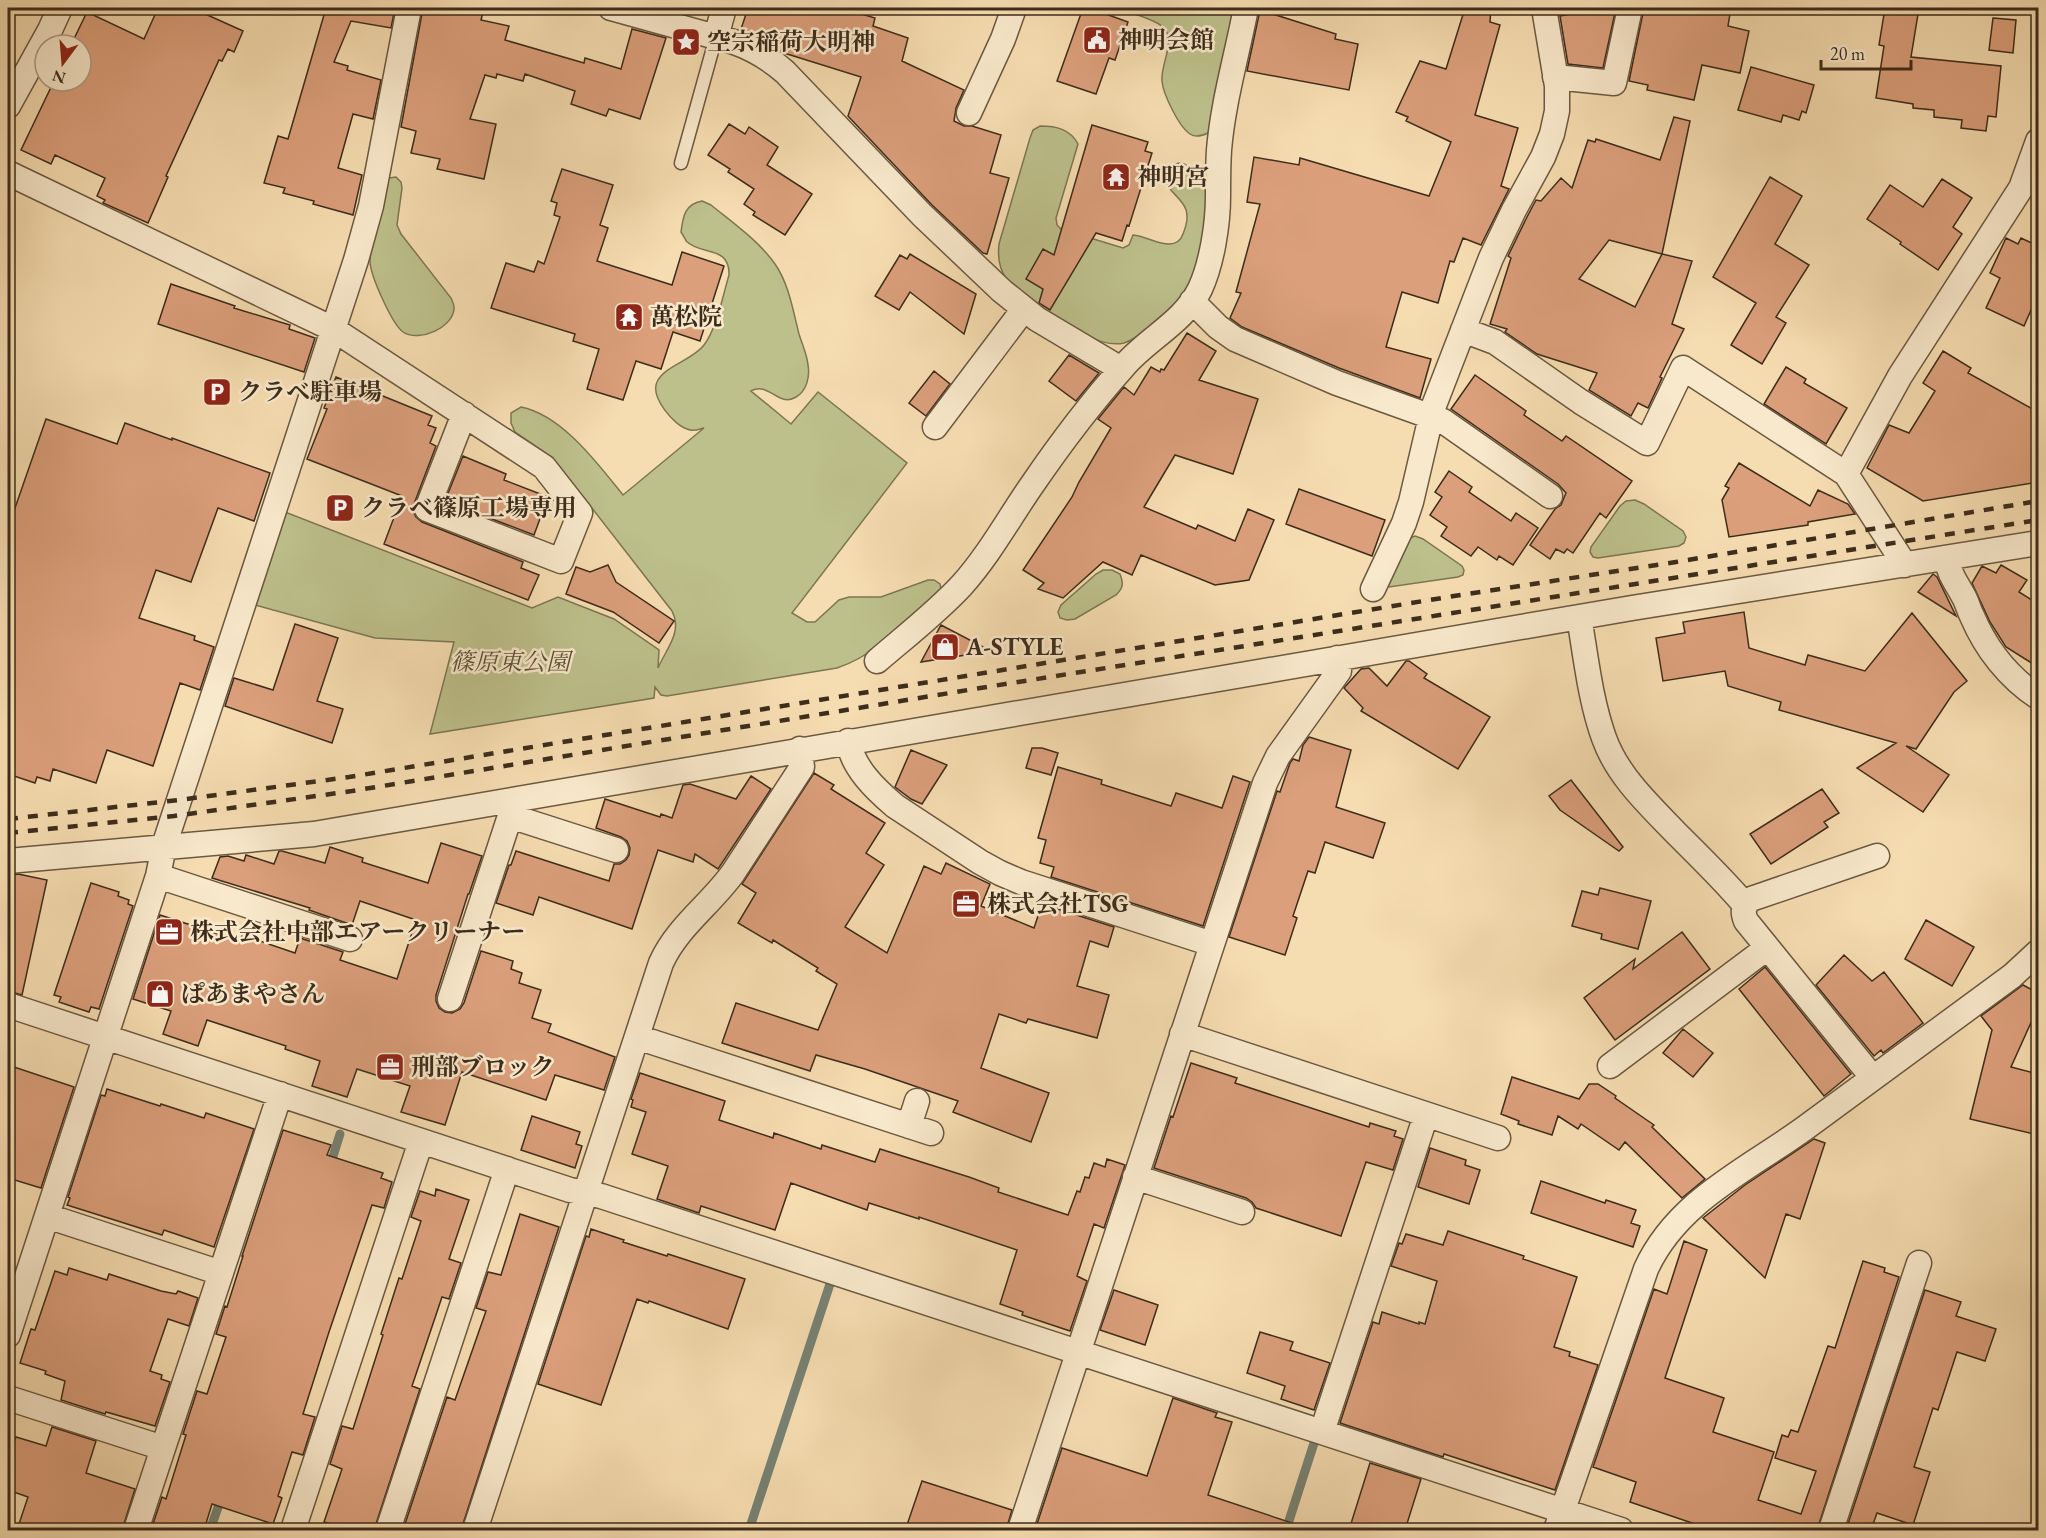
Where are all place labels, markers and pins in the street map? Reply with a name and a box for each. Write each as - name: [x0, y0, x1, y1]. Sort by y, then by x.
- public building icon: 神明会館: [1081, 24, 1113, 56]
- place label: 神明会館: [1118, 24, 1214, 55]
- place icon: 空宗稲荷大明神: [670, 26, 702, 58]
- place label: 空宗稲荷大明神: [707, 26, 875, 57]
- temple icon: 神明宮: [1100, 161, 1132, 193]
- place label: 神明宮: [1137, 161, 1209, 192]
- temple icon: 萬松院: [613, 301, 645, 333]
- place label: 萬松院: [650, 301, 722, 332]
- parking icon: クラベ駐車場: [201, 376, 233, 408]
- place label: クラベ駐車場: [238, 376, 382, 407]
- parking icon: クラベ篠原工場専用: [324, 492, 356, 524]
- place label: クラベ篠原工場専用: [361, 492, 577, 523]
- shop icon: A-STYLE: [929, 631, 961, 663]
- place label: A-STYLE: [965, 631, 1063, 662]
- office icon: 株式会社TSG: [950, 888, 982, 920]
- place label: 株式会社TSG: [987, 888, 1129, 919]
- office icon: 株式会社中部エアークリーナー: [153, 916, 185, 948]
- place label: 株式会社中部エアークリーナー: [190, 916, 525, 947]
- shop icon: ぱあまやさん: [144, 978, 176, 1010]
- place label: ぱあまやさん: [181, 978, 325, 1009]
- office icon: 刑部ブロック: [374, 1051, 406, 1083]
- place label: 刑部ブロック: [411, 1051, 555, 1082]

